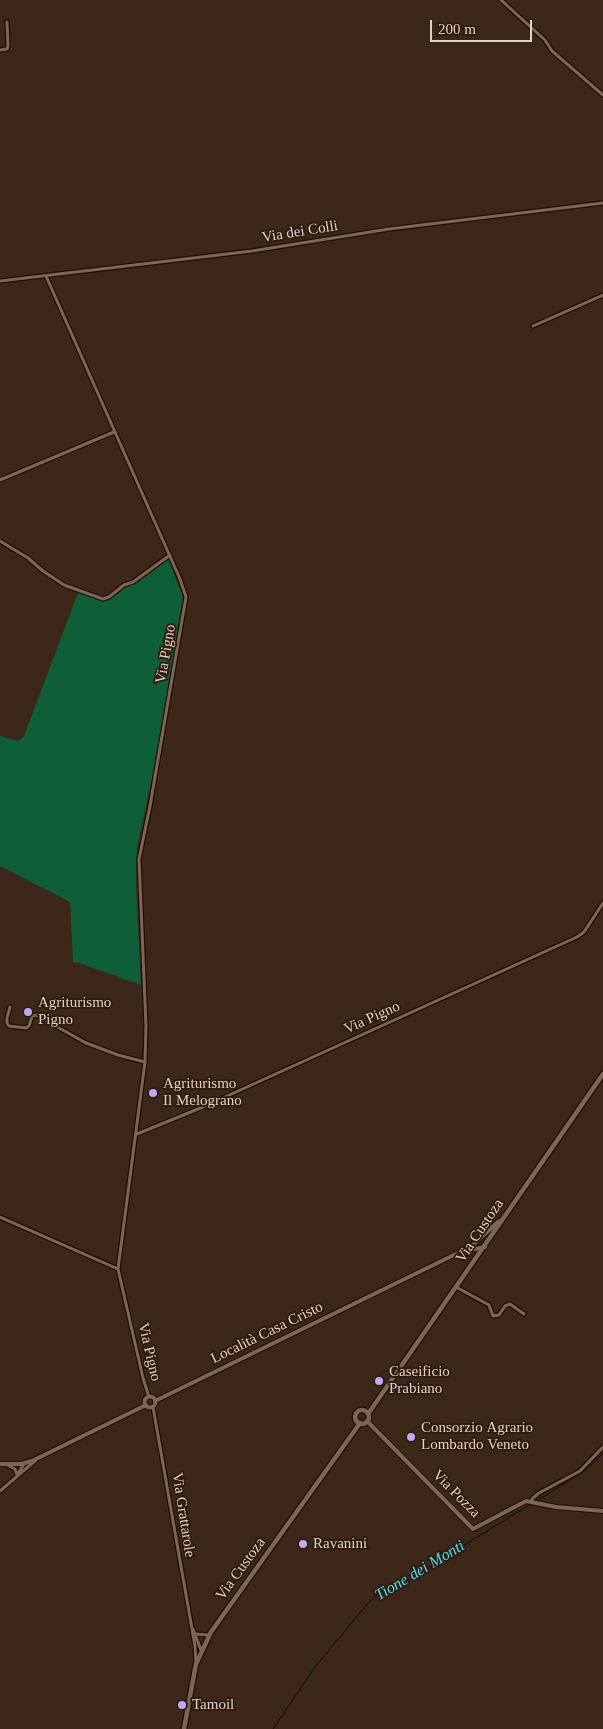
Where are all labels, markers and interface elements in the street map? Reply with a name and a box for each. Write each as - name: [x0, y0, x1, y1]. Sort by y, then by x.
- scale bar: [433, 10, 536, 42]
- text: 200 m: [438, 21, 476, 37]
- street label: Via dei Colli: [261, 217, 339, 247]
- street label: Via Pigno: [152, 623, 180, 685]
- place label: Agriturismo Pigno: [38, 994, 111, 1029]
- street label: Via Pigno: [341, 998, 403, 1038]
- marker: Agriturismo Pigno: [22, 1006, 34, 1018]
- place label: Agriturismo Il Melograno: [163, 1075, 242, 1110]
- marker: Agriturismo Il Melograno: [147, 1087, 159, 1099]
- street label: Via Custoza: [452, 1196, 508, 1266]
- street label: Località Casa Cristo: [208, 1298, 326, 1368]
- street label: Via Pigno: [134, 1321, 164, 1383]
- place label: Caseificio Prabiano: [389, 1363, 450, 1398]
- marker: Caseificio Prabiano: [373, 1375, 385, 1387]
- place label: Consorzio Agrario Lombardo Veneto: [421, 1419, 533, 1454]
- marker: Consorzio Agrario Lombardo Veneto: [405, 1431, 417, 1443]
- street label: Via Pozza: [428, 1466, 484, 1522]
- street label: Via Grattarole: [167, 1471, 199, 1559]
- street label: Via Custoza: [212, 1534, 270, 1604]
- place label: Ravanini: [313, 1535, 367, 1553]
- water label: Tione dei Monti: [372, 1537, 468, 1605]
- marker: Ravanini: [297, 1538, 309, 1550]
- place label: Tamoil: [192, 1696, 234, 1714]
- marker: Tamoil: [176, 1699, 188, 1711]

